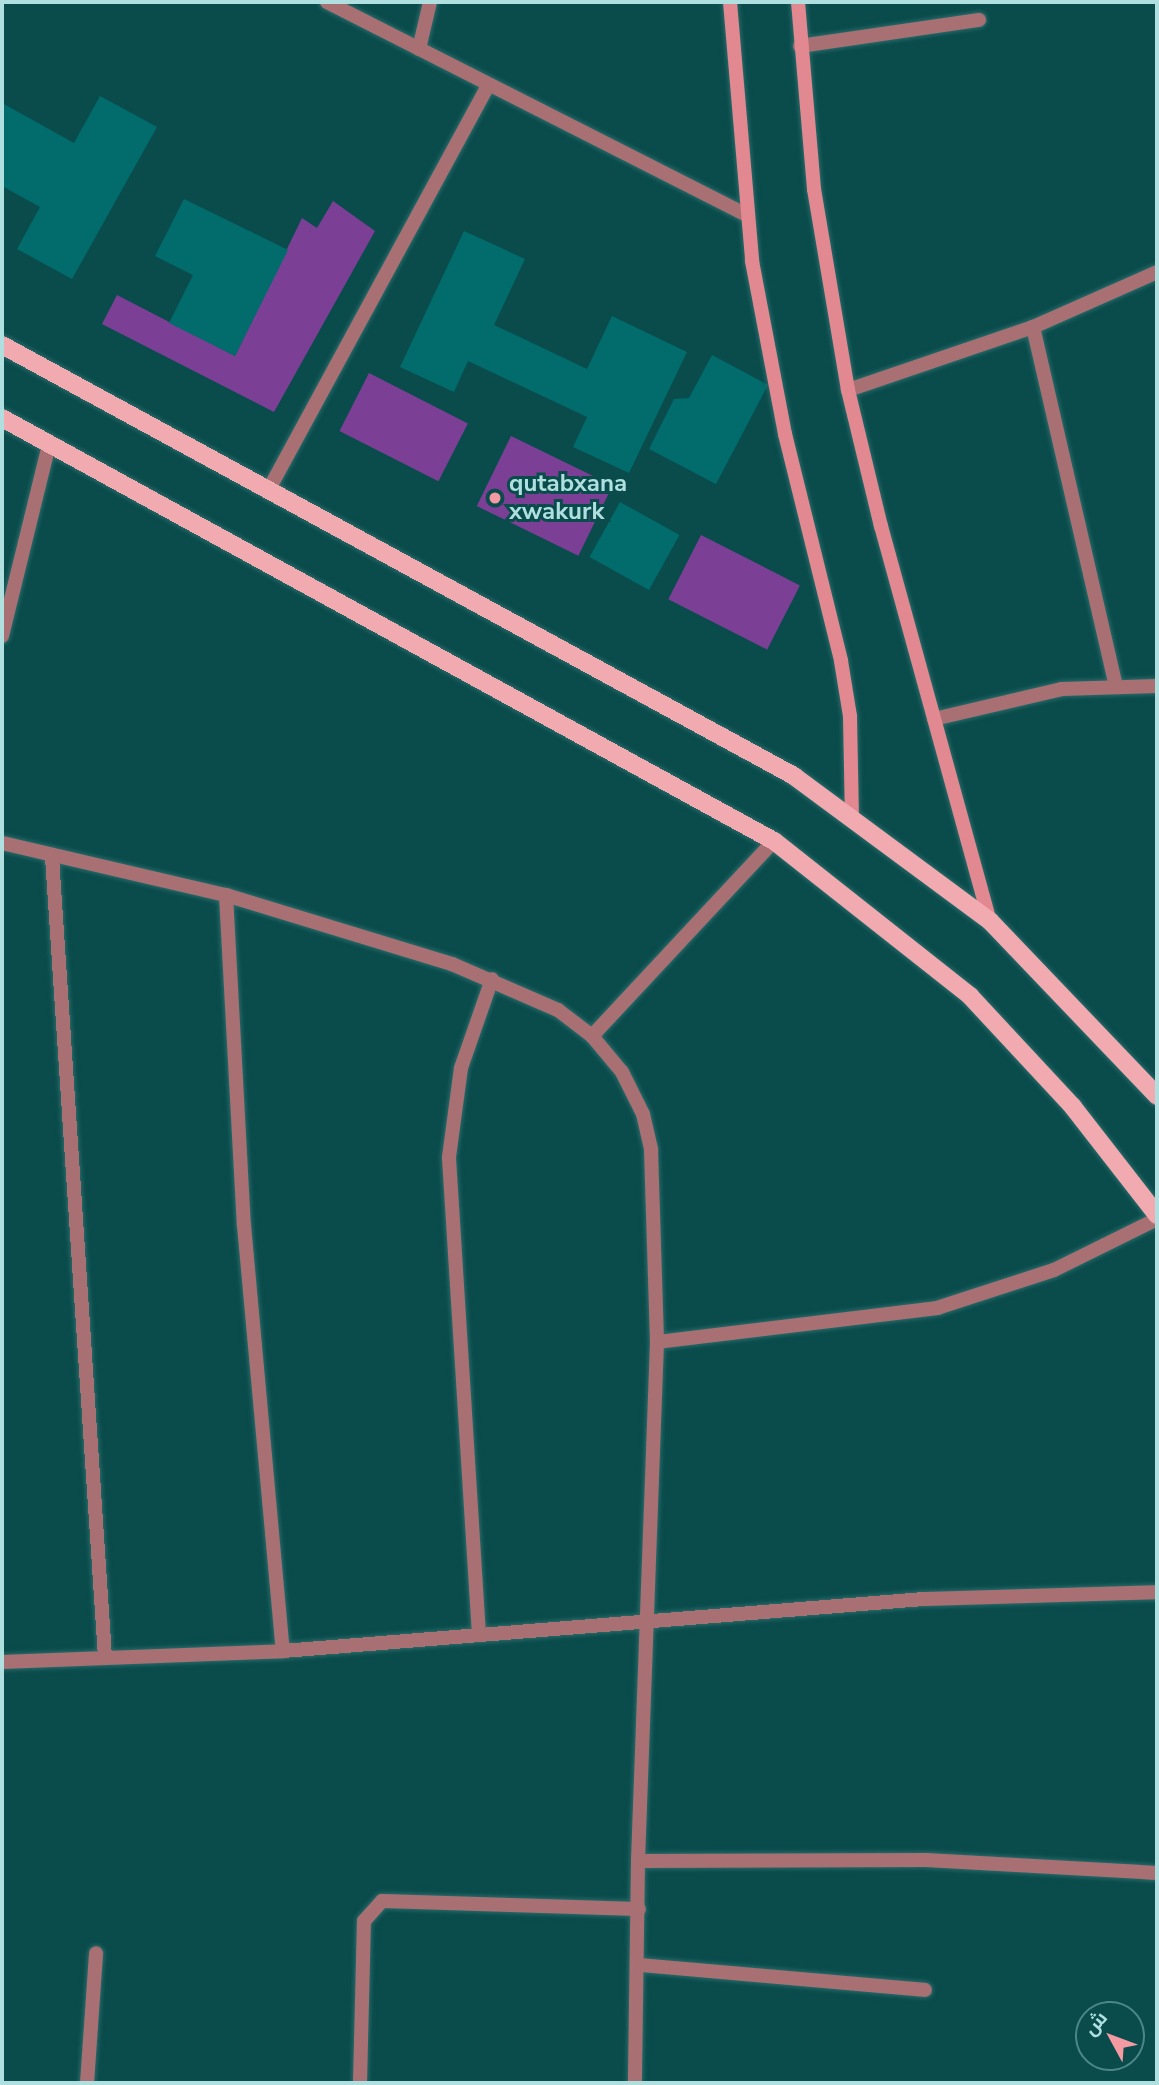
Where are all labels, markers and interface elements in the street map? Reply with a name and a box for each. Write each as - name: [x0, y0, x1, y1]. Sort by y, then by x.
- place label: qutabxana xwakurk: [509, 470, 627, 526]
- marker: qutabxana xwakurk: [487, 490, 503, 506]
- north arrow: [1075, 2001, 1145, 2071]
- text: ش: [1078, 2006, 1113, 2041]

